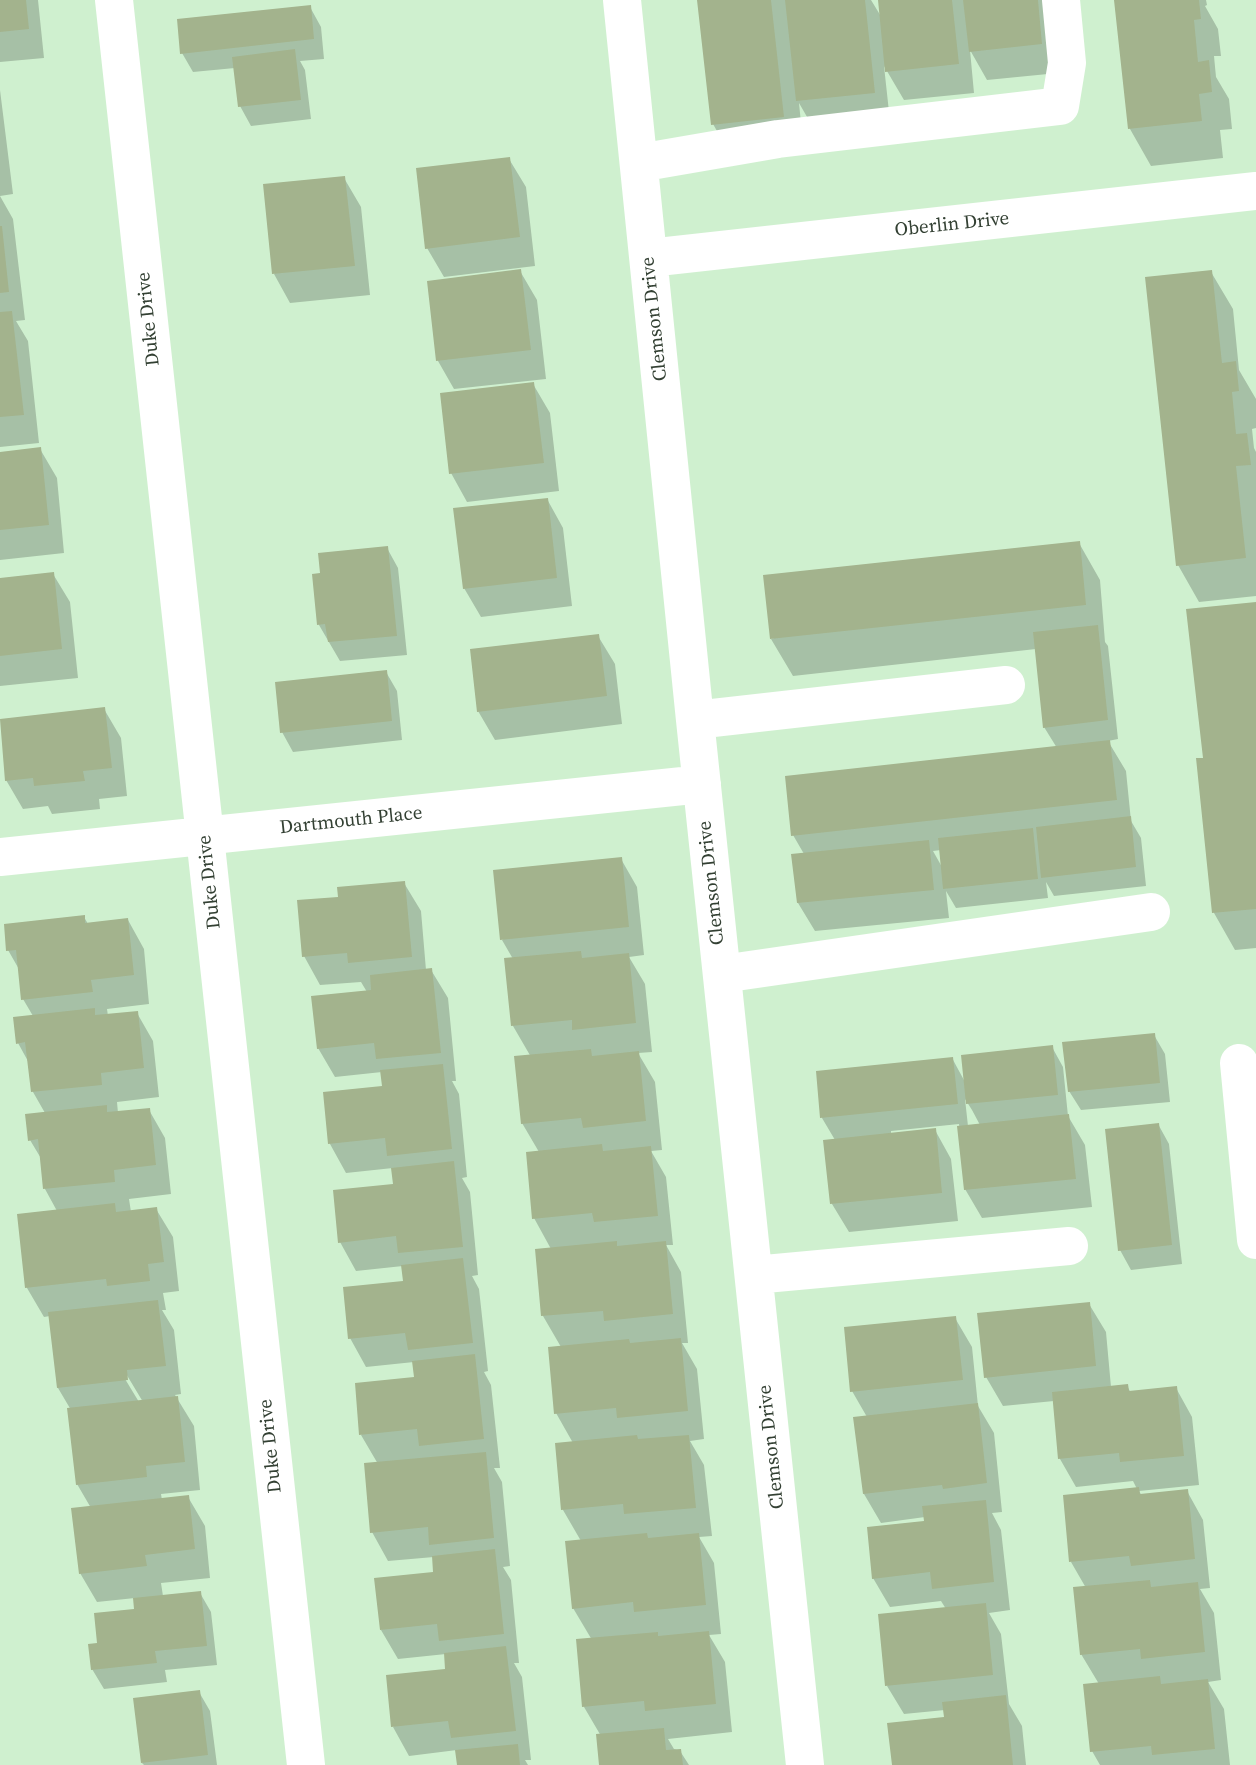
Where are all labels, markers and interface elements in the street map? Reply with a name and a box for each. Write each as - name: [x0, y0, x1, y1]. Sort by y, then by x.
- street label: Oberlin Drive: [894, 208, 1010, 242]
- street label: Clemson Drive: [637, 256, 673, 382]
- street label: Duke Drive: [133, 271, 165, 367]
- street label: Dartmouth Place: [279, 802, 423, 840]
- street label: Clemson Drive: [694, 820, 730, 946]
- street label: Duke Drive: [194, 834, 226, 930]
- street label: Clemson Drive: [754, 1384, 790, 1510]
- street label: Duke Drive: [255, 1398, 287, 1494]

